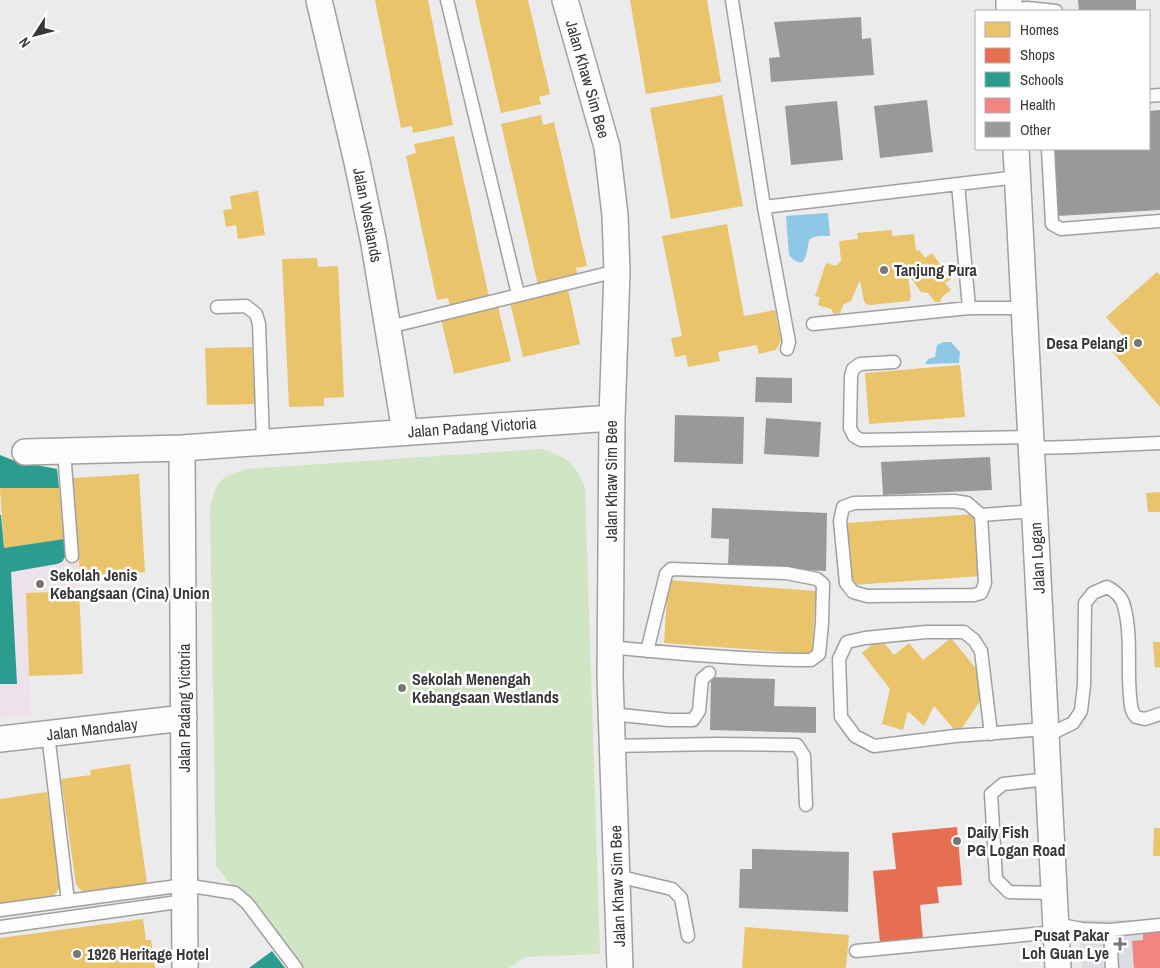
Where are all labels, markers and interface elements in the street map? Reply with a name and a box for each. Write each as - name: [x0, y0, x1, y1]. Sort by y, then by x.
- north arrow: [10, 10, 60, 60]
- legend: [975, 10, 1150, 150]
- street label: Jalan Khaw Sim Bee: [561, 17, 615, 141]
- text: Homes: [1020, 19, 1059, 40]
- text: N: [15, 34, 34, 51]
- text: Shops: [1020, 44, 1055, 65]
- text: Schools: [1020, 69, 1064, 90]
- text: Health: [1020, 94, 1056, 115]
- text: Other: [1020, 119, 1051, 140]
- street label: Jalan Westlands: [348, 166, 388, 264]
- place label: Tanjung Pura: [894, 259, 978, 281]
- marker: Tanjung Pura: [878, 264, 890, 276]
- place label: Desa Pelangi: [1046, 332, 1128, 354]
- marker: Desa Pelangi: [1132, 337, 1144, 349]
- street label: Jalan Padang Victoria: [407, 411, 538, 442]
- street label: Jalan Khaw Sim Bee: [600, 420, 622, 542]
- street label: Jalan Logan: [1024, 522, 1050, 594]
- place label: Sekolah Jenis Kebangsaan (Cina) Union: [50, 564, 210, 604]
- marker: Sekolah Jenis Kebangsaan (Cina) Union: [34, 578, 46, 590]
- street label: Jalan Padang Victoria: [173, 643, 195, 772]
- place label: Sekolah Menengah Kebangsaan Westlands: [412, 668, 559, 708]
- marker: Sekolah Menengah Kebangsaan Westlands: [396, 682, 408, 694]
- street label: Jalan Mandalay: [45, 712, 139, 746]
- place label: Daily Fish PG Logan Road: [967, 821, 1065, 861]
- street label: Jalan Khaw Sim Bee: [604, 825, 630, 947]
- marker: Daily Fish PG Logan Road: [951, 835, 963, 847]
- place label: Pusat Pakar Loh Guan Lye: [1022, 924, 1110, 964]
- marker: Pusat Pakar Loh Guan Lye: [1113, 937, 1127, 951]
- place label: 1926 Heritage Hotel: [87, 943, 209, 965]
- marker: 1926 Heritage Hotel: [71, 948, 83, 960]

